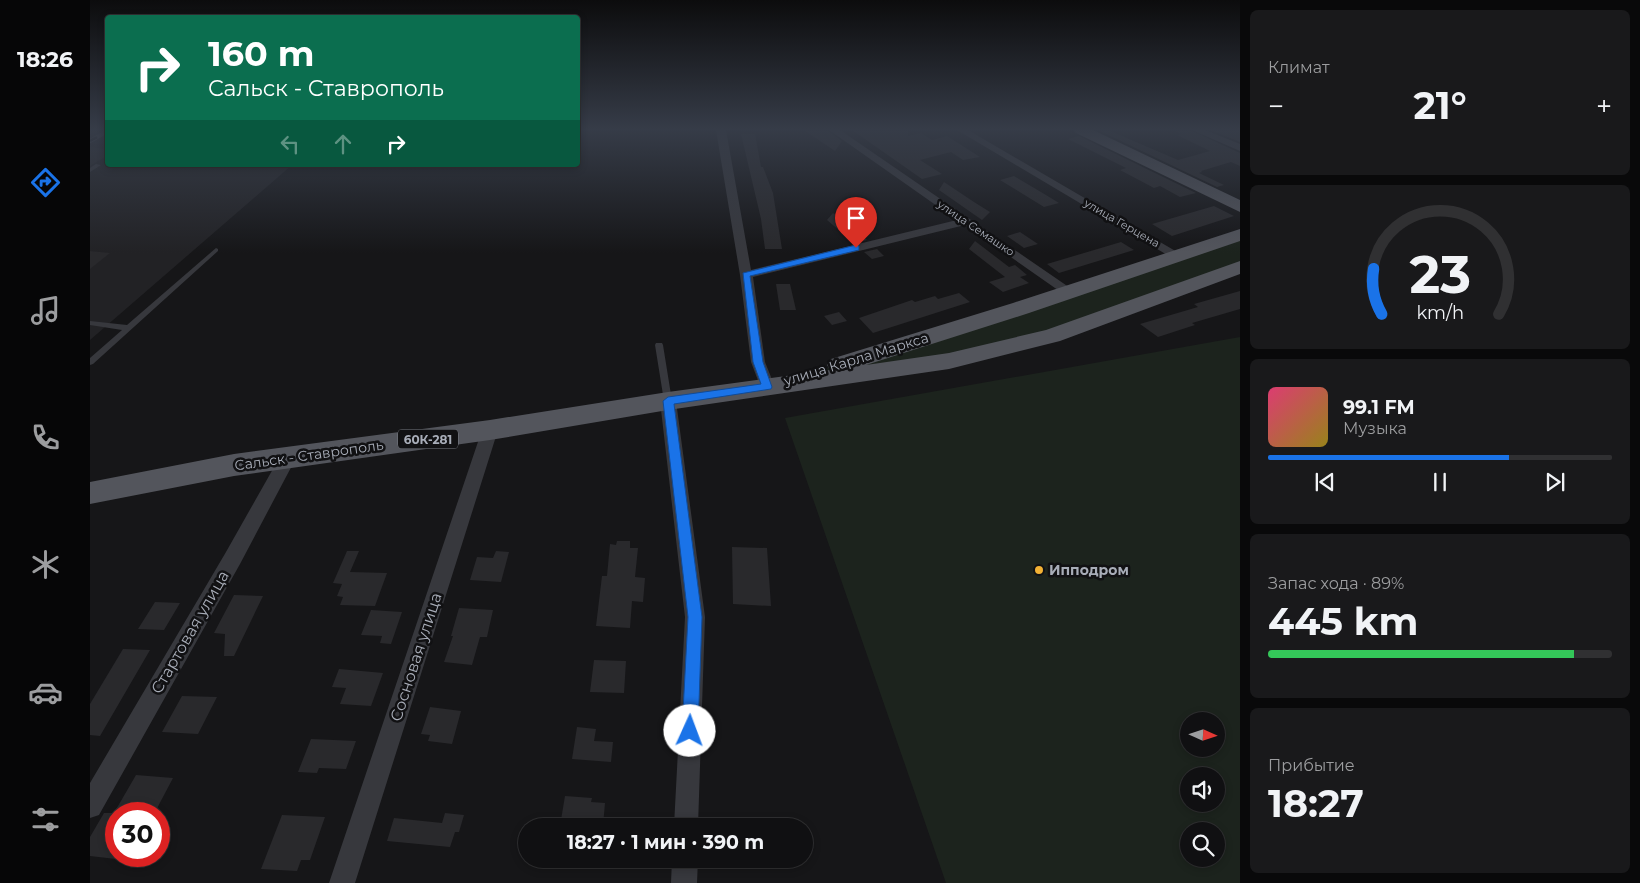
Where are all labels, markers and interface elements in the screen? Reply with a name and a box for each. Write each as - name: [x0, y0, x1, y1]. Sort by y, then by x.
- text: 160 m: [208, 32, 314, 75]
- icon: right: [125, 35, 190, 100]
- text: 18:26: [17, 46, 73, 73]
- text: Климат: [1268, 58, 1330, 77]
- text: Сальск - Ставрополь: [208, 75, 444, 102]
- text: 21°: [1413, 82, 1467, 129]
- text: −: [1268, 89, 1284, 123]
- text: +: [1596, 89, 1612, 123]
- icon: left: [276, 130, 304, 158]
- icon: ahead: [329, 130, 357, 158]
- icon: right: [382, 130, 410, 158]
- icon: directions: [28, 165, 63, 200]
- street label: улица Герцена: [1081, 195, 1162, 250]
- street label: улица Семашко: [934, 196, 1017, 259]
- pin: [835, 197, 877, 248]
- icon: arrive: [842, 204, 870, 232]
- text: 23: [1409, 243, 1471, 306]
- icon: music: [28, 293, 63, 328]
- text: km/h: [1416, 302, 1464, 323]
- street label: улица Карла Маркса: [780, 328, 931, 390]
- text: 99.1 FM: [1343, 396, 1415, 419]
- text: Музыка: [1343, 419, 1407, 438]
- icon: phone: [28, 420, 63, 455]
- road number: 60К-281: [398, 429, 458, 448]
- street label: Сальск - Ставрополь: [233, 436, 385, 474]
- icon: previous: [1311, 468, 1339, 496]
- icon: pause: [1426, 468, 1454, 496]
- icon: next: [1541, 468, 1569, 496]
- icon: climate: [28, 547, 63, 582]
- place label: Ипподром: [1049, 561, 1129, 579]
- marker: Ипподром: [1033, 564, 1045, 576]
- street label: Стартовая улица: [147, 567, 233, 697]
- text: Запас хода · 89%: [1268, 574, 1404, 593]
- street label: Сосновая улица: [386, 590, 446, 724]
- text: 445 km: [1268, 598, 1418, 645]
- icon: car: [28, 675, 63, 710]
- position arrow: [663, 704, 715, 756]
- north arrow: [1180, 712, 1225, 758]
- map controls: [1180, 712, 1225, 867]
- text: Прибытие: [1268, 756, 1355, 775]
- button: sound: [1180, 767, 1225, 812]
- text: 18:27: [1268, 780, 1364, 827]
- icon: filters: [28, 802, 63, 837]
- speed limit sign: 30: [105, 802, 170, 867]
- button: search: [1180, 822, 1225, 867]
- text: 18:27 · 1 мин · 390 m: [567, 831, 764, 854]

